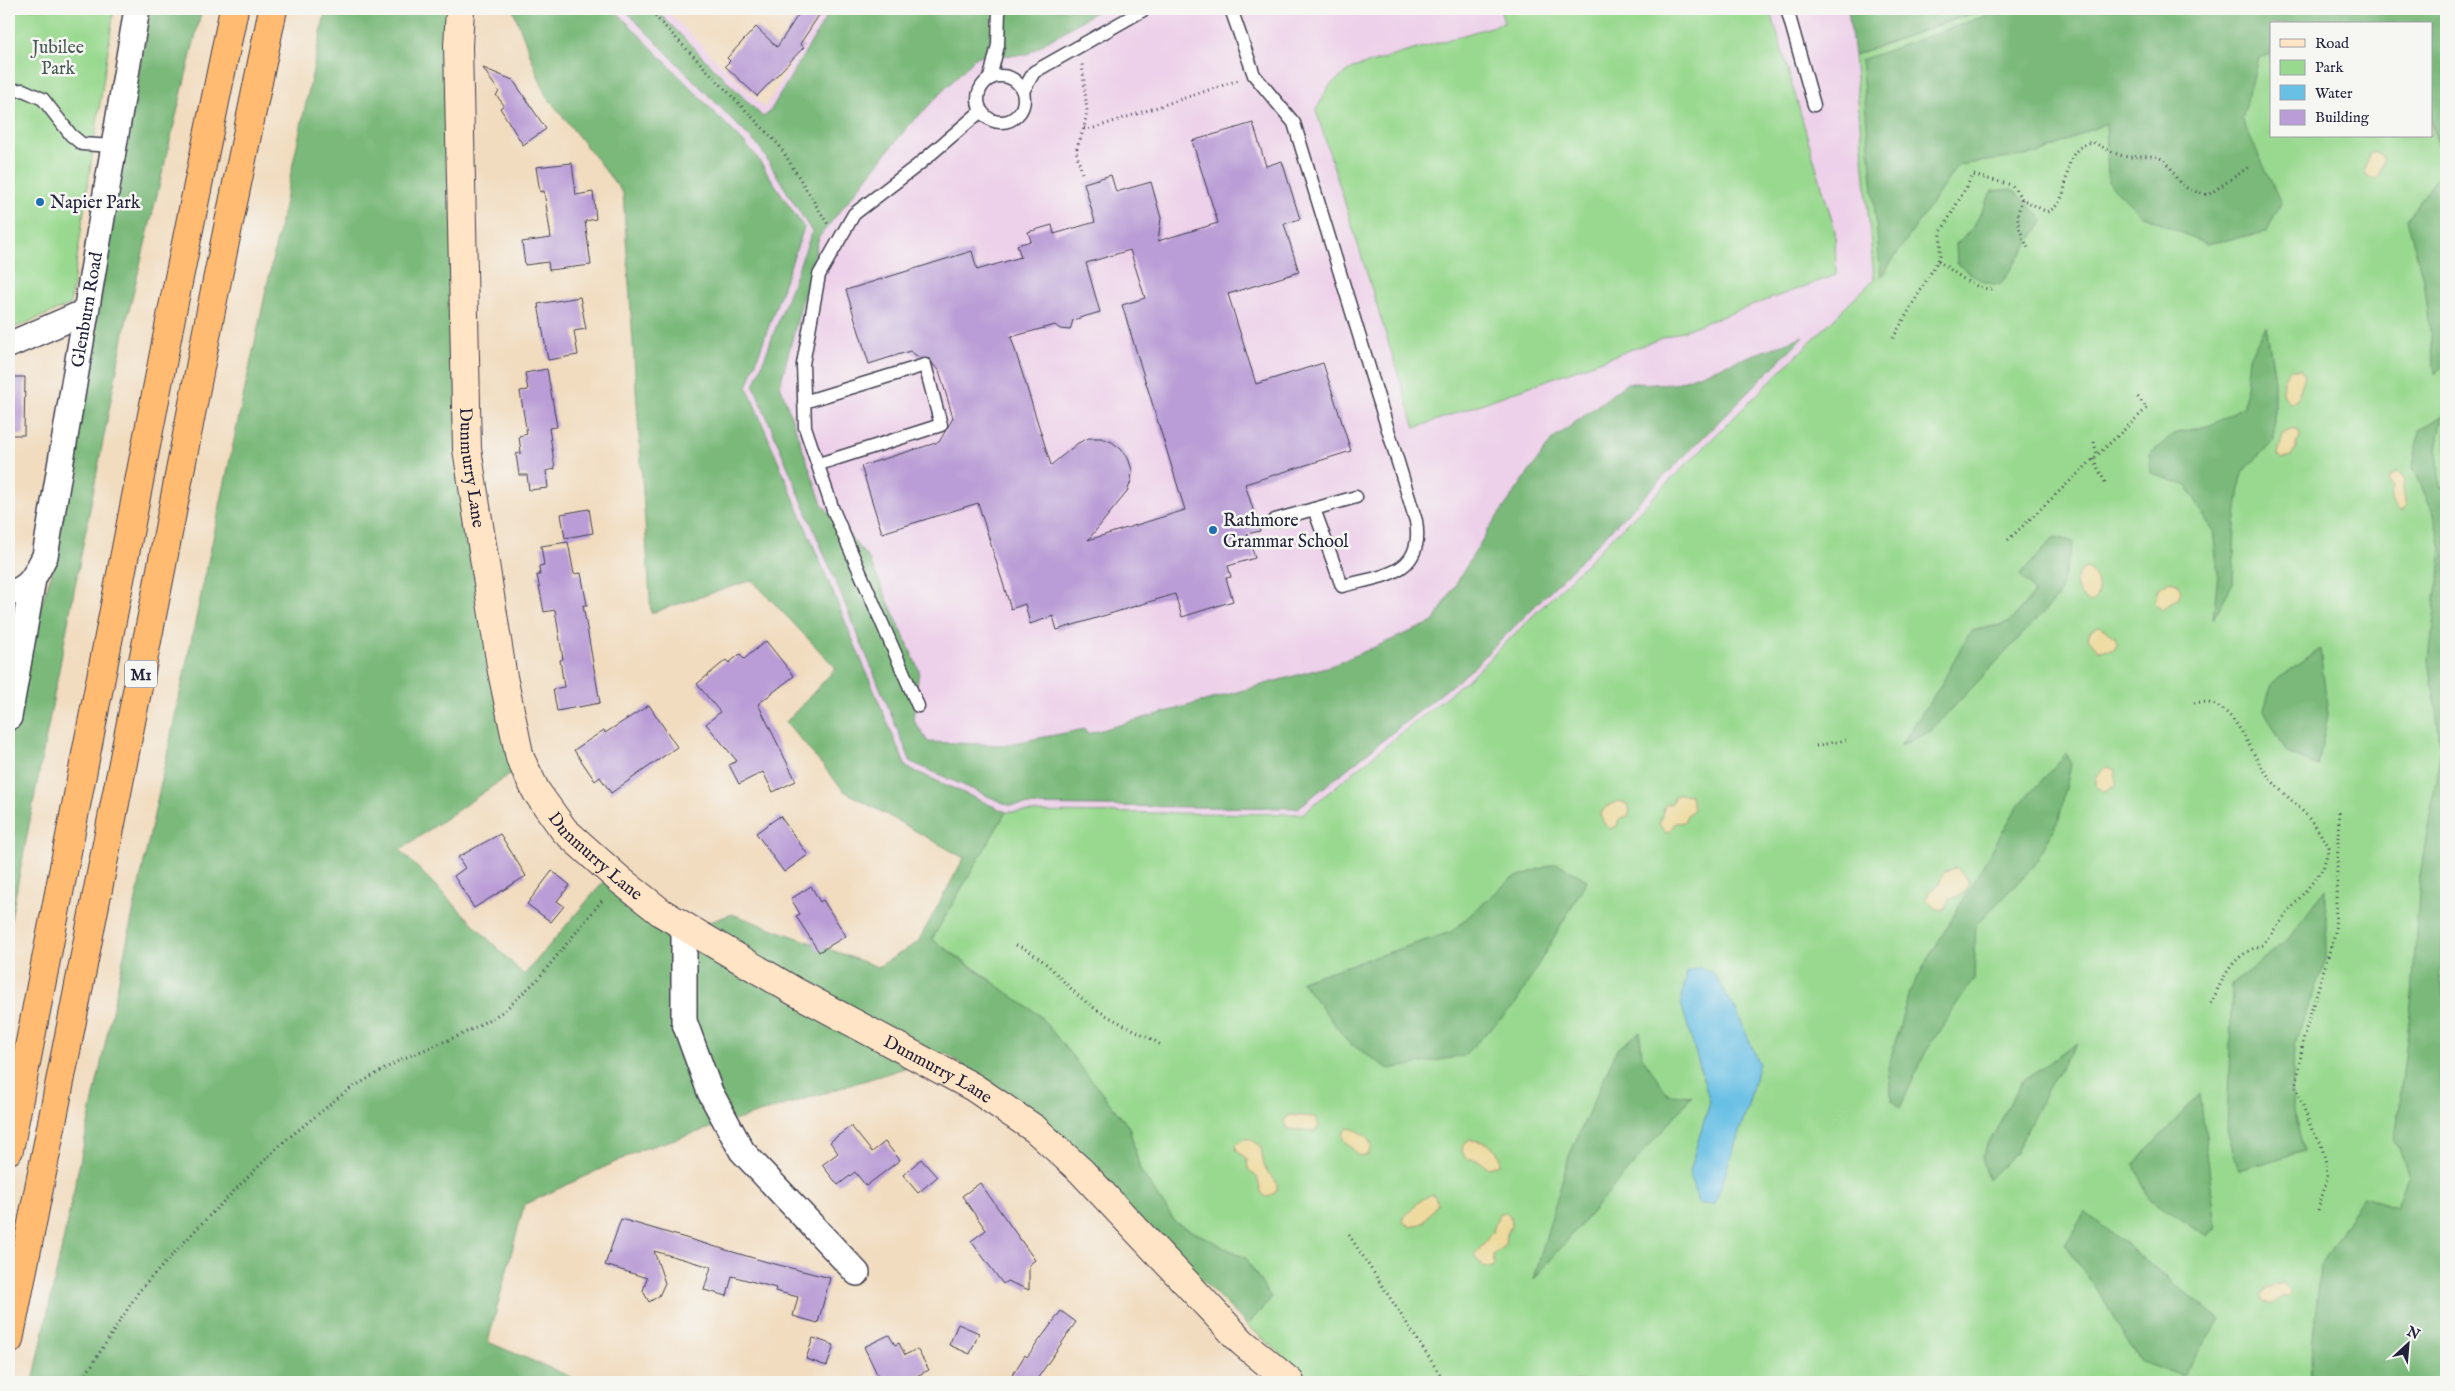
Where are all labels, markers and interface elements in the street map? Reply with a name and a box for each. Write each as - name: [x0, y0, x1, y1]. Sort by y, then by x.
- legend: [2270, 22, 2432, 138]
- text: Road: [2315, 34, 2350, 53]
- park label: Jubilee Park: [30, 37, 84, 81]
- text: Park: [2315, 58, 2345, 77]
- text: Water: [2315, 84, 2353, 103]
- text: Building: [2315, 108, 2370, 127]
- place label: Napier Park: [50, 192, 141, 215]
- marker: Napier Park: [34, 196, 46, 208]
- street label: Glenburn Road: [67, 250, 109, 369]
- street label: Dunmurry Lane: [453, 407, 489, 529]
- place label: Rathmore Grammar School: [1223, 510, 1349, 554]
- marker: Rathmore Grammar School: [1207, 524, 1219, 536]
- road number: M1: [125, 661, 157, 688]
- street label: Dunmurry Lane: [542, 808, 647, 906]
- street label: Dunmurry Lane: [879, 1031, 996, 1110]
- north arrow: [2382, 1318, 2432, 1368]
- text: N: [2403, 1322, 2423, 1344]

